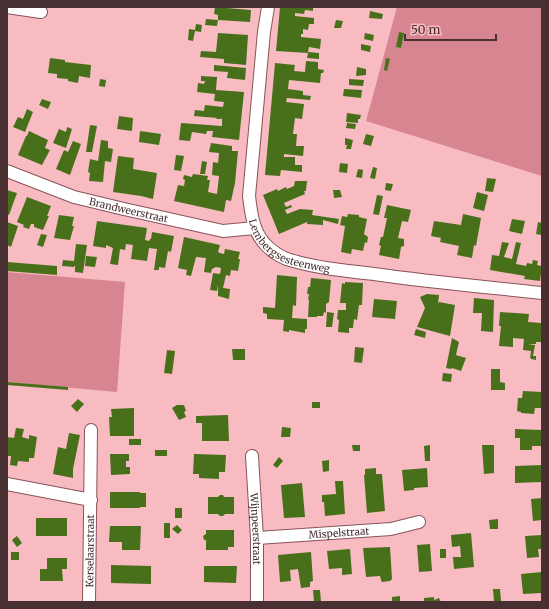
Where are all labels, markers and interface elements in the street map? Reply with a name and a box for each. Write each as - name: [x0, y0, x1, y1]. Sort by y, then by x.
- scale bar: [405, 16, 496, 42]
- text: 50 m: [411, 22, 440, 37]
- street label: Brandweerstraat: [88, 195, 169, 226]
- street label: Lembergsesteenweg: [246, 218, 331, 276]
- street label: Wijnpeerstraat: [247, 492, 263, 565]
- street label: Kerselaarstraat: [83, 514, 97, 588]
- street label: Mispelstraat: [308, 524, 370, 542]

